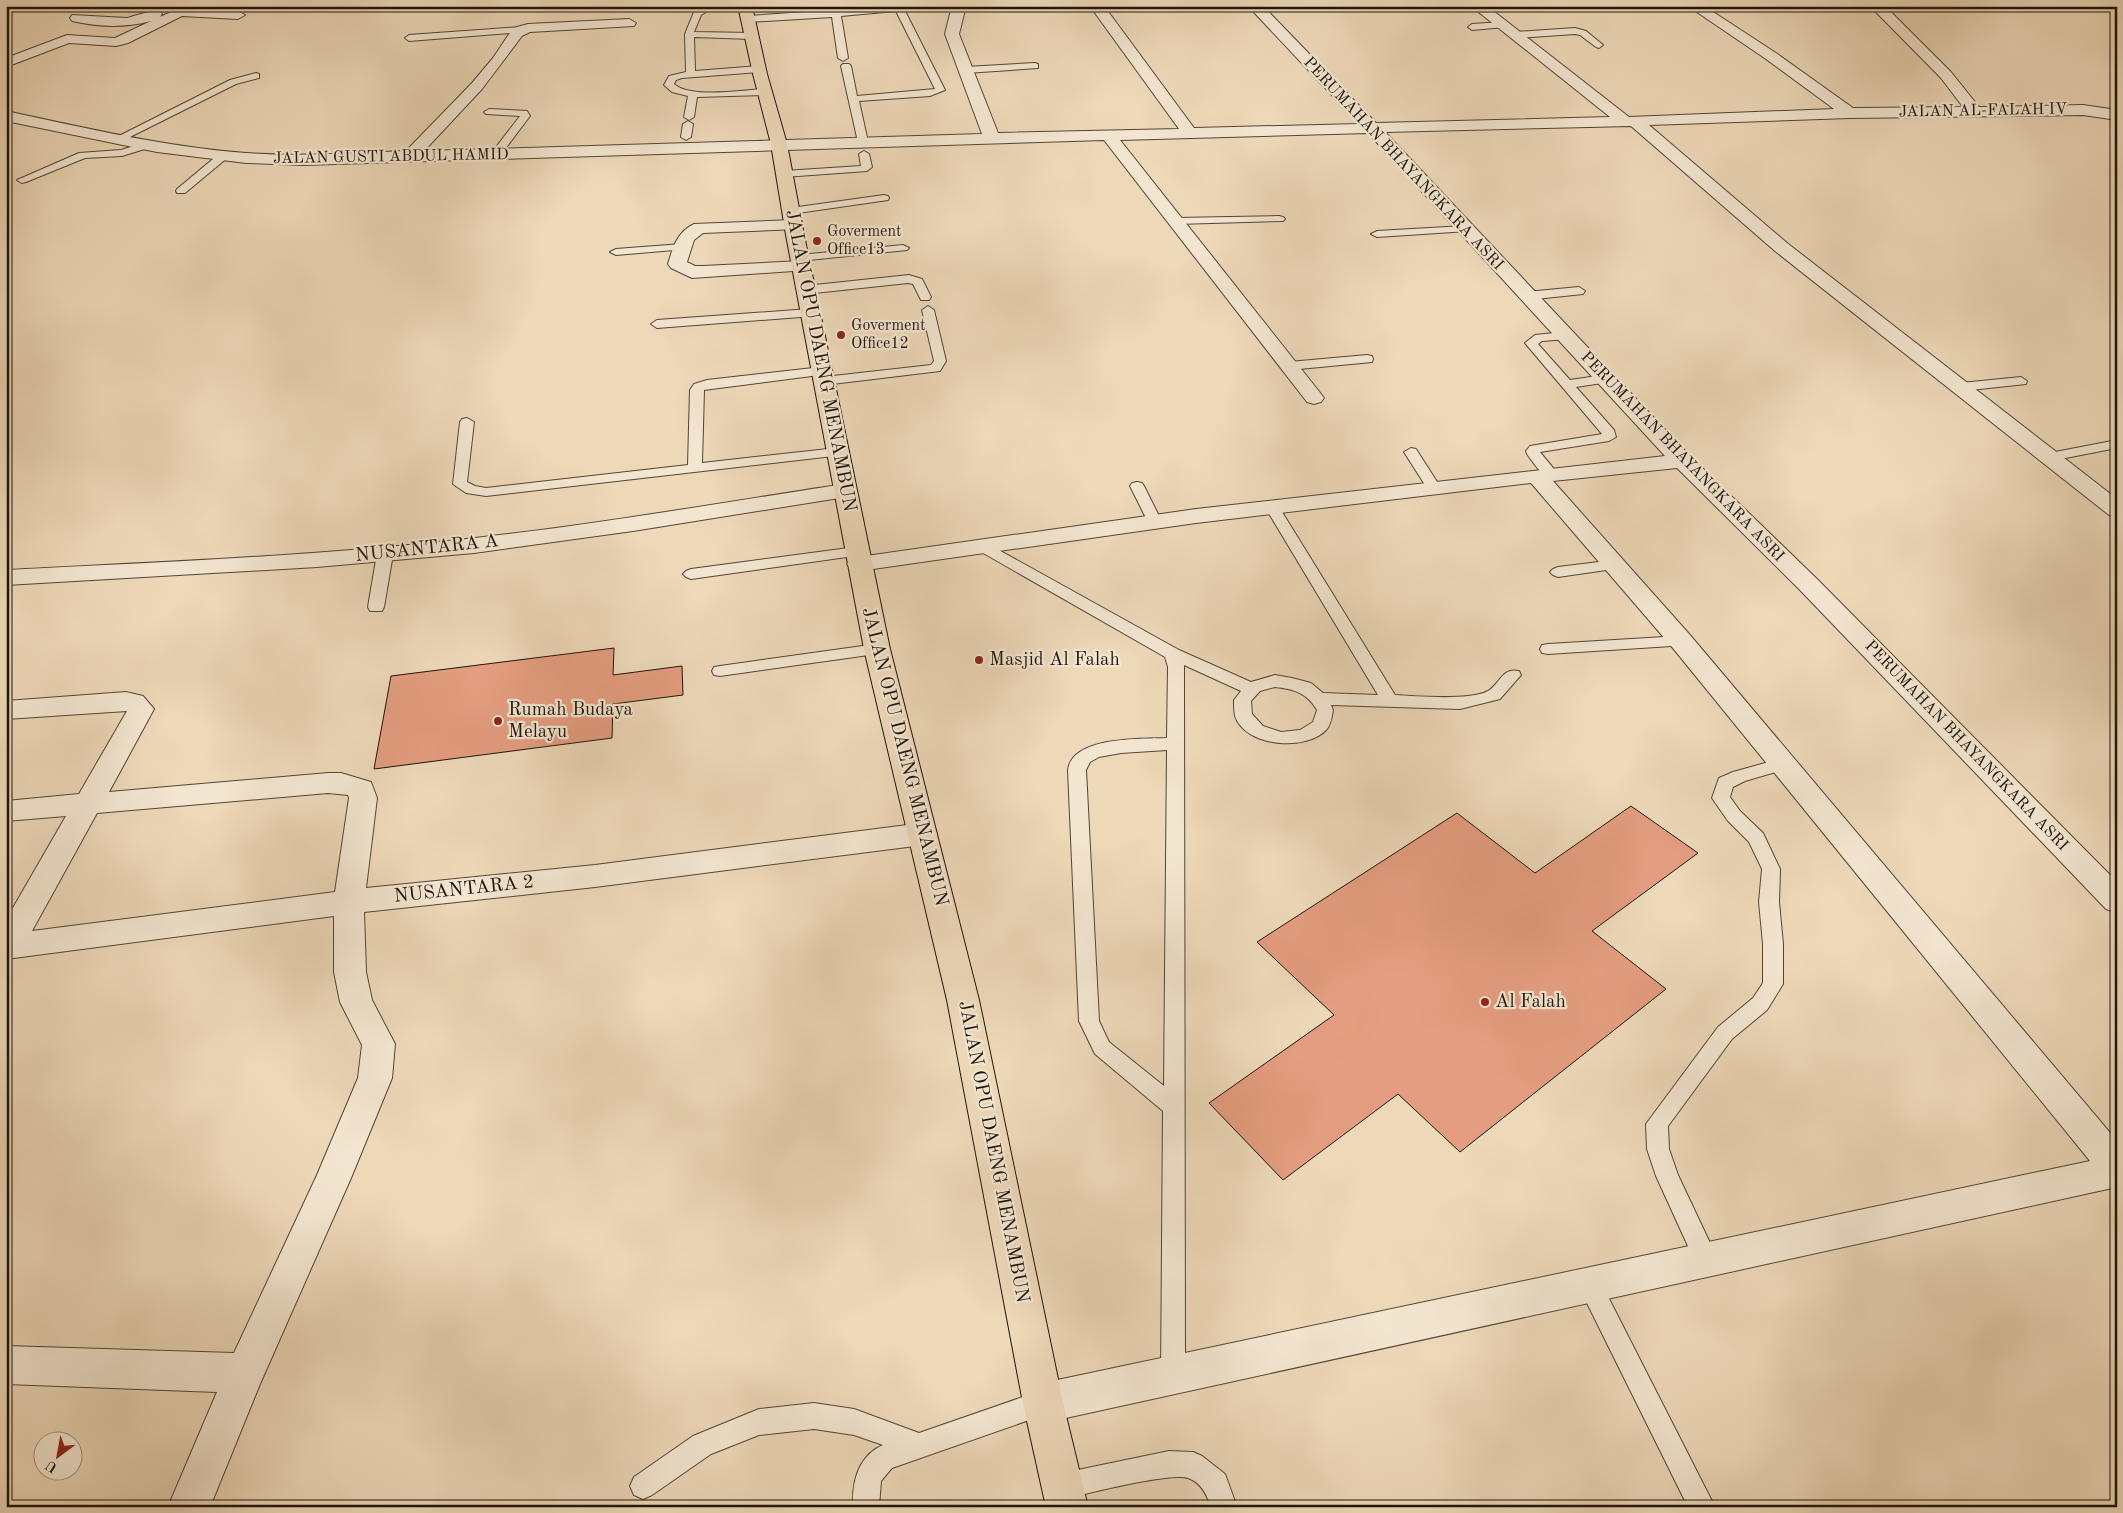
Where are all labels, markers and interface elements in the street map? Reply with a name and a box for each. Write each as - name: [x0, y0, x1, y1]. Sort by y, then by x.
- street label: PERUMAHAN BHAYANGKARA ASRI: [1300, 54, 1506, 274]
- street label: JALAN AL-FALAH IV: [1898, 102, 2068, 120]
- street label: JALAN GUSTI ABDUL HAMID: [273, 147, 509, 167]
- street label: JALAN OPU DAENG MENAMBUN: [781, 208, 859, 514]
- place label: Goverment Office13: [827, 224, 902, 258]
- marker: Goverment Office13: [811, 235, 823, 247]
- place label: Goverment Office12: [851, 318, 926, 352]
- marker: Goverment Office12: [835, 329, 847, 341]
- street label: PERUMAHAN BHAYANGKARA ASRI: [1577, 349, 1787, 565]
- street label: NUSANTARA A: [354, 532, 500, 566]
- street label: JALAN OPU DAENG MENAMBUN: [858, 606, 950, 909]
- street label: PERUMAHAN BHAYANGKARA ASRI: [1861, 638, 2071, 854]
- place label: Masjid Al Falah: [989, 651, 1120, 670]
- marker: Masjid Al Falah: [973, 654, 985, 666]
- place label: Rumah Budaya Melayu: [508, 701, 634, 742]
- marker: Rumah Budaya Melayu: [492, 715, 504, 727]
- street label: NUSANTARA 2: [393, 873, 535, 907]
- place label: Al Falah: [1495, 993, 1566, 1012]
- marker: Al Falah: [1479, 996, 1491, 1008]
- street label: JALAN OPU DAENG MENAMBUN: [954, 999, 1032, 1305]
- north arrow: [32, 1430, 82, 1480]
- text: U: [43, 1457, 60, 1475]

